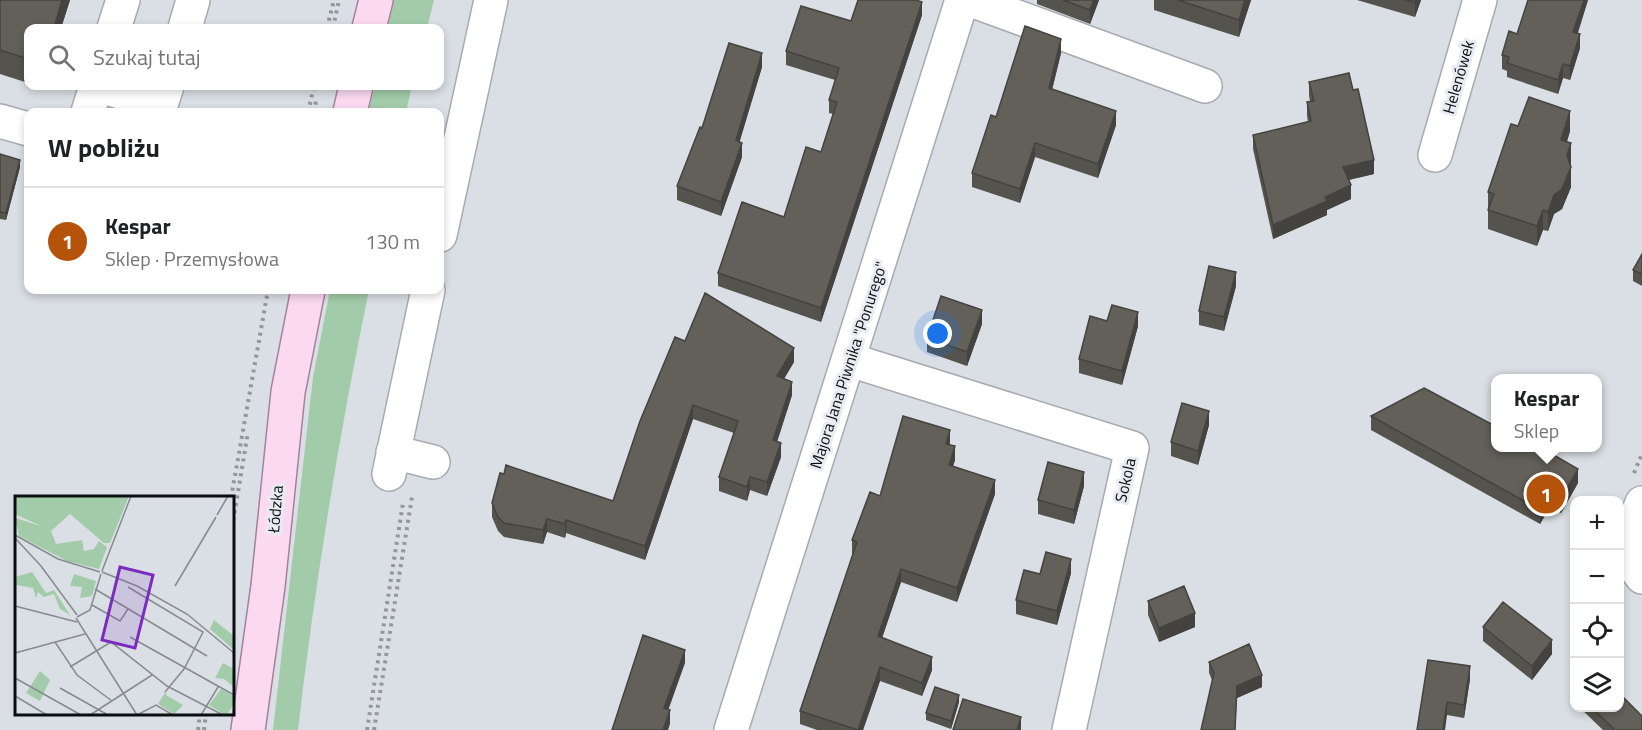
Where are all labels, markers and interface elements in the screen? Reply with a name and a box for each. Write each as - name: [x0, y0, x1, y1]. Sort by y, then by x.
- search box: [24, 24, 444, 90]
- street label: Helenówek: [1436, 37, 1480, 117]
- text: Szukaj tutaj: [93, 40, 201, 74]
- icon: search: [45, 41, 78, 74]
- text: W pobliżu: [48, 128, 160, 167]
- text: Kespar: [105, 209, 171, 243]
- text: 1: [62, 226, 73, 257]
- text: 130 m: [365, 226, 420, 257]
- text: Sklep · Przemysłowa: [105, 243, 279, 274]
- street label: Majora Jana Piwnika "Ponurego": [803, 258, 893, 472]
- your location: [923, 319, 952, 348]
- popup: [1491, 374, 1602, 452]
- text: Kespar: [1514, 381, 1579, 415]
- text: Sklep: [1514, 415, 1559, 446]
- street label: Sokola: [1108, 455, 1142, 505]
- pin: 1: [1526, 472, 1566, 516]
- street label: Łódzka: [261, 484, 289, 535]
- inset map: [15, 496, 234, 715]
- map controls: [1570, 496, 1624, 712]
- button: +: [1570, 496, 1624, 550]
- button: −: [1570, 550, 1624, 604]
- button: locate: [1570, 604, 1624, 658]
- button: layers: [1570, 658, 1624, 712]

